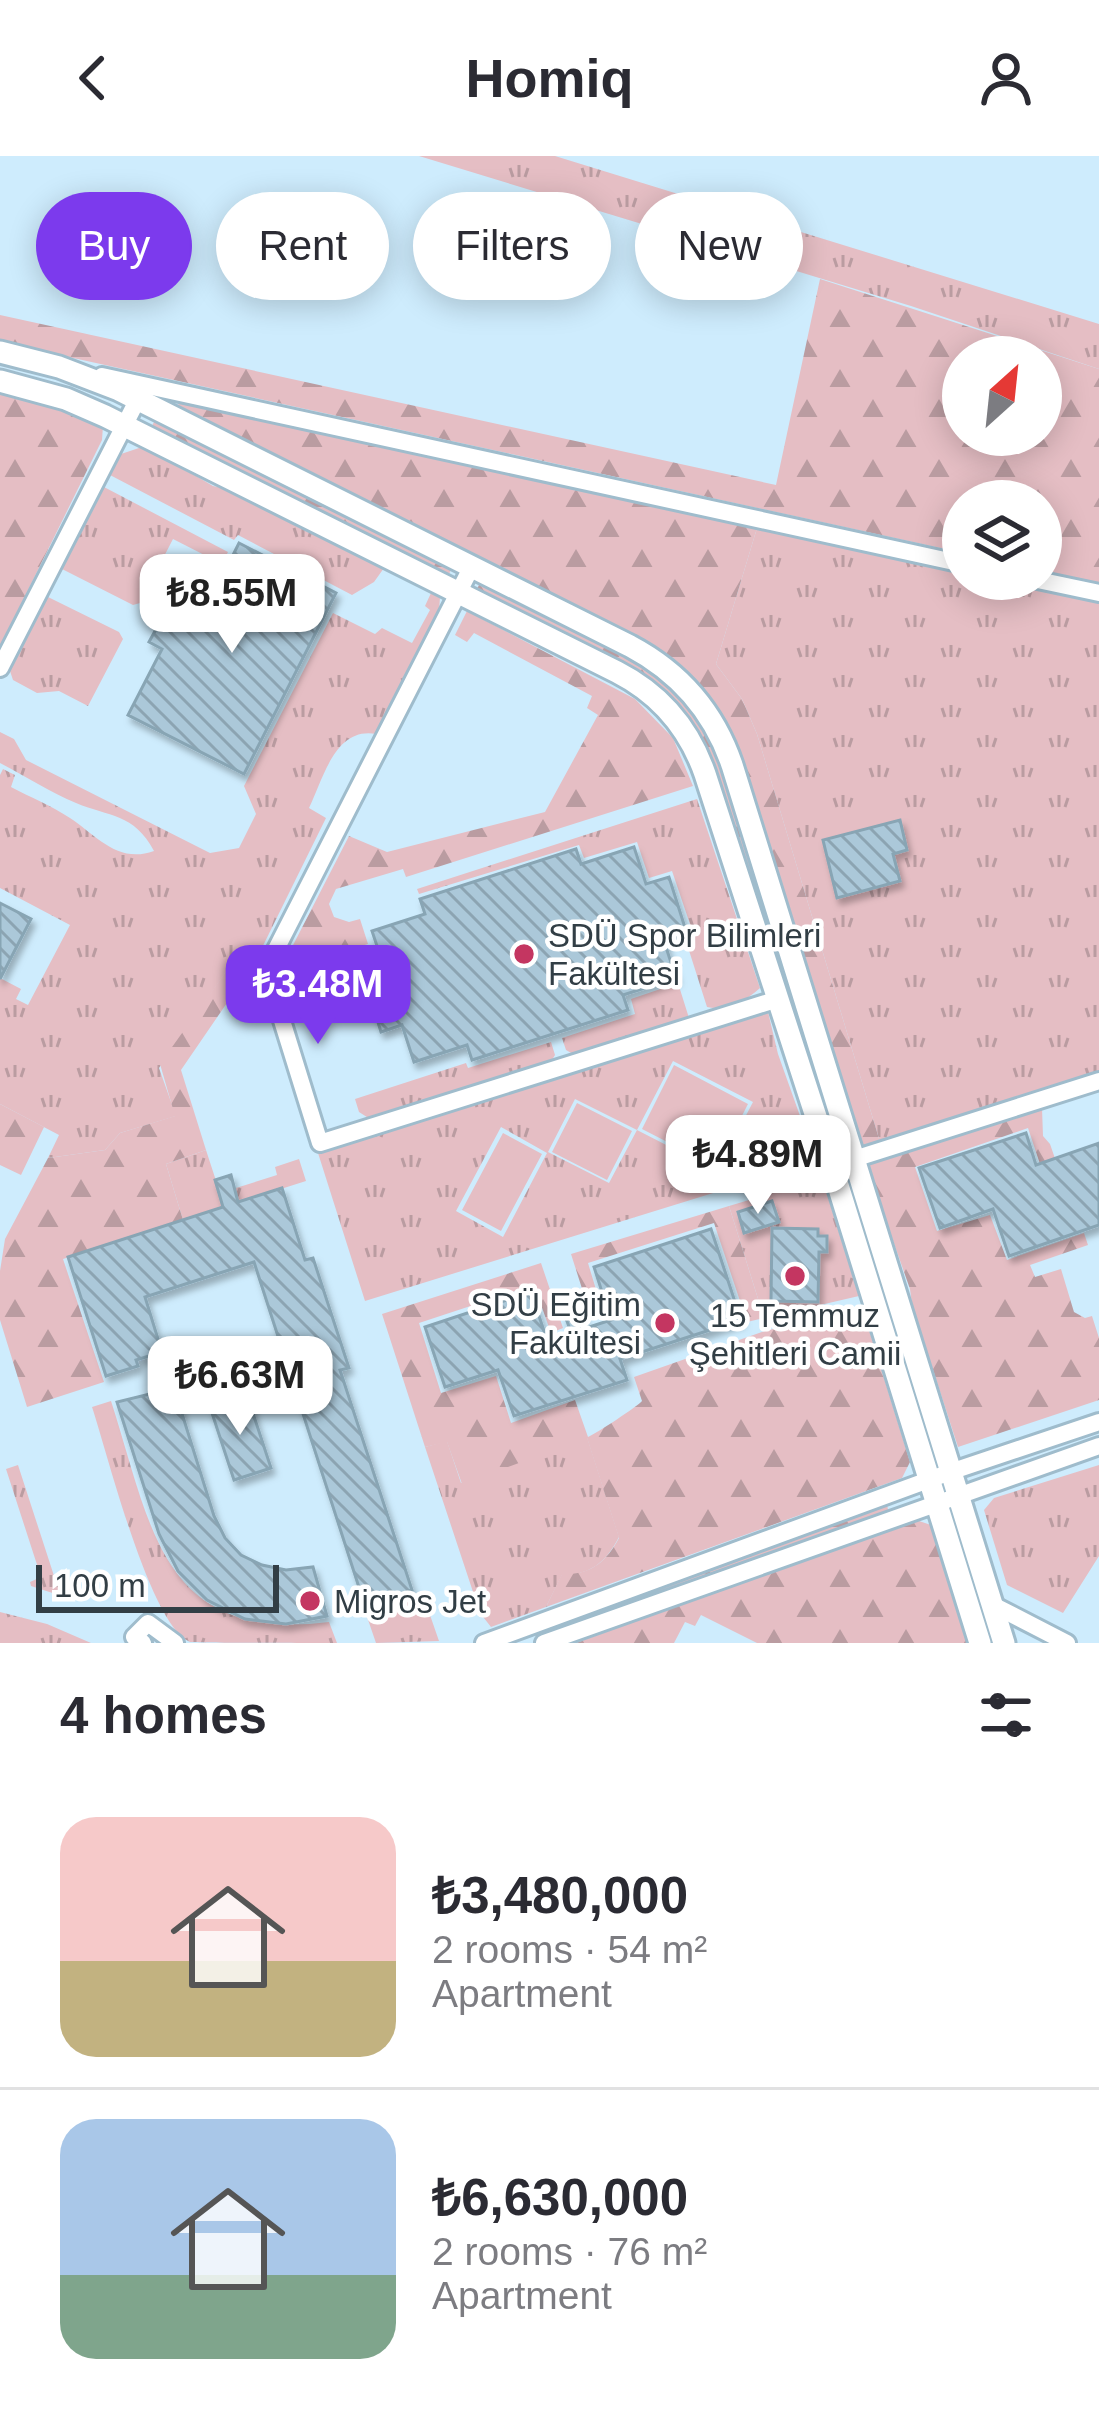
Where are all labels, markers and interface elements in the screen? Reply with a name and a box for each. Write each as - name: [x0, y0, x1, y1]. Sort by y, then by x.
- icon: back: [60, 45, 126, 111]
- icon: person: [973, 45, 1039, 111]
- text: Homiq: [466, 48, 634, 108]
- chip: Buy: [36, 192, 192, 300]
- chip: Rent: [216, 192, 389, 300]
- chip: Filters: [413, 192, 611, 300]
- chip: New: [635, 192, 803, 300]
- north arrow: [942, 336, 1062, 456]
- map controls: [942, 336, 1062, 600]
- button: layers: [942, 480, 1062, 600]
- pin: ₺8.55M: [134, 554, 330, 656]
- text: ₺8.55M: [167, 571, 297, 614]
- place label: SDÜ Spor Bilimleri Fakültesi: [548, 917, 821, 992]
- marker: SDÜ Spor Bilimleri Fakültesi: [511, 941, 537, 967]
- pin: ₺3.48M: [220, 945, 416, 1047]
- text: ₺3.48M: [253, 962, 383, 1005]
- pin: ₺4.89M: [660, 1115, 856, 1217]
- text: ₺4.89M: [693, 1132, 823, 1175]
- marker: 15 Temmuz Şehitleri Camii: [782, 1263, 808, 1289]
- place label: SDÜ Eğitim Fakültesi: [470, 1286, 641, 1361]
- place label: 15 Temmuz Şehitleri Camii: [689, 1297, 901, 1372]
- marker: SDÜ Eğitim Fakültesi: [652, 1310, 678, 1336]
- pin: ₺6.63M: [142, 1336, 338, 1438]
- text: ₺6.63M: [175, 1353, 305, 1396]
- scale bar: [36, 1559, 279, 1612]
- text: 100 m: [54, 1567, 146, 1604]
- place label: Migros Jet: [334, 1583, 486, 1620]
- marker: Migros Jet: [297, 1588, 323, 1614]
- icon: filters: [973, 1682, 1039, 1748]
- text: 4 homes: [60, 1687, 267, 1744]
- icon: home: [156, 1865, 300, 2009]
- text: ₺3,480,000: [432, 1867, 688, 1924]
- text: 2 rooms · 54 m²: [432, 1928, 707, 1971]
- text: Apartment: [432, 1972, 612, 2015]
- icon: home: [156, 2167, 300, 2311]
- text: ₺6,630,000: [432, 2169, 688, 2226]
- text: 2 rooms · 76 m²: [432, 2230, 707, 2273]
- text: Apartment: [432, 2274, 612, 2317]

